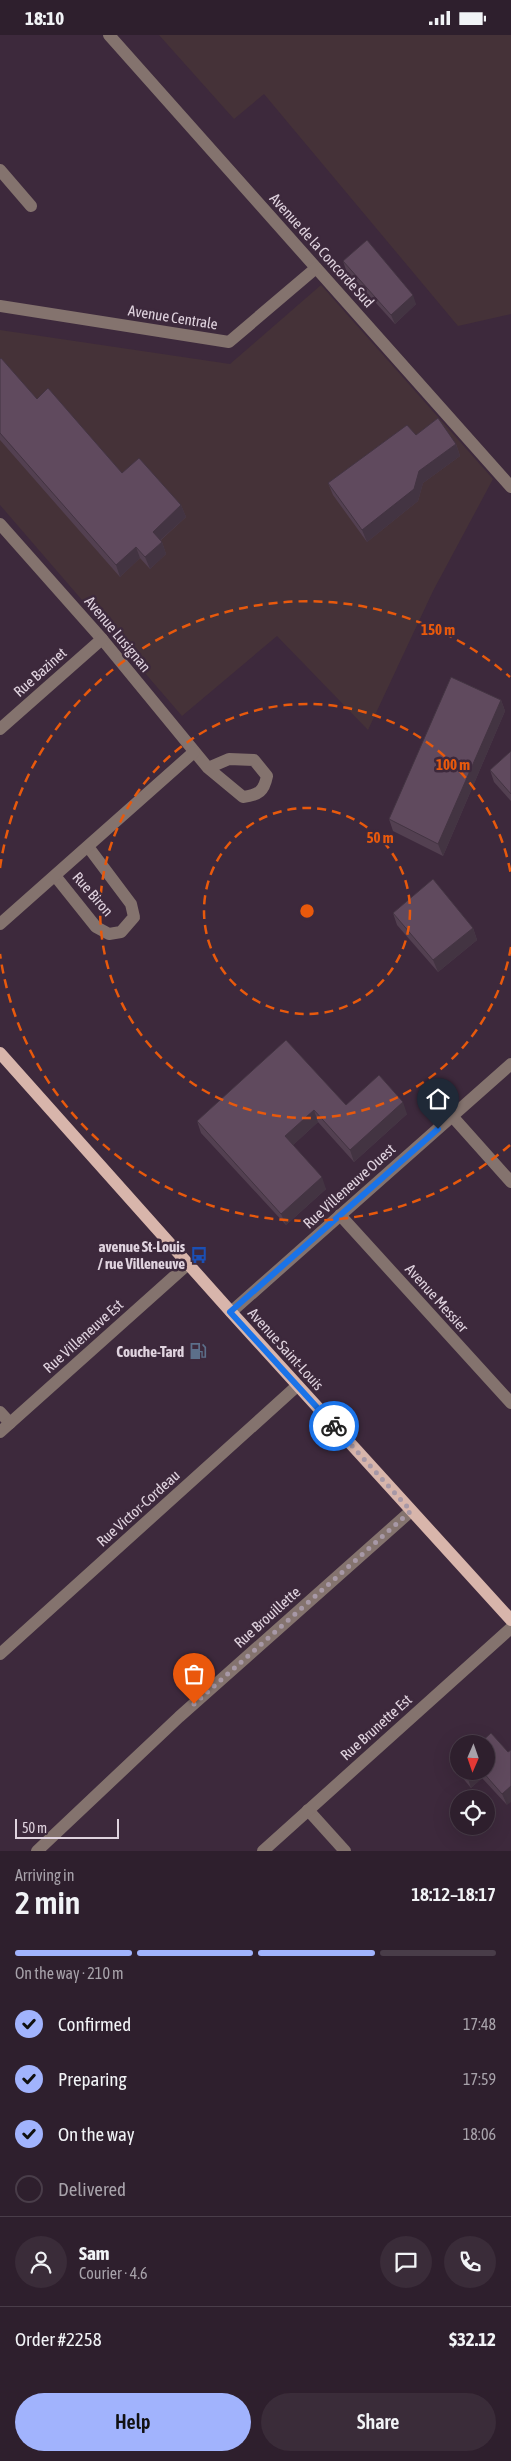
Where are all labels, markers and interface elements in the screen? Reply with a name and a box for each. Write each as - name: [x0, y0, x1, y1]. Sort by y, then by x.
- text: 18:10: [25, 7, 64, 29]
- street label: Avenue de la Concorde Sud: [266, 190, 378, 310]
- street label: Avenue Centrale: [127, 302, 219, 333]
- street label: Avenue Lusignan: [81, 593, 155, 675]
- text: 150 m: [421, 621, 455, 638]
- street label: Rue Bazinet: [10, 644, 70, 700]
- text: 100 m: [436, 756, 470, 773]
- text: 50 m: [367, 829, 394, 846]
- street label: Rue Biron: [69, 868, 117, 920]
- centre of rings: [298, 902, 316, 920]
- pin: [417, 1078, 459, 1129]
- icon: home: [424, 1085, 452, 1113]
- street label: Rue Villeneuve Ouest: [300, 1140, 398, 1232]
- place label: avenue St-Louis / rue Villeneuve: [98, 1238, 186, 1272]
- bus stop icon: avenue St-Louis / rue Villeneuve: [189, 1245, 209, 1265]
- street label: Avenue Messier: [402, 1260, 472, 1336]
- street label: Rue Villeneuve Est: [40, 1296, 126, 1376]
- street label: Avenue Saint-Louis: [245, 1304, 327, 1394]
- fuel station icon: Couche-Tard: [188, 1341, 208, 1361]
- place label: Couche-Tard: [116, 1343, 184, 1360]
- courier: [309, 1401, 359, 1451]
- icon: bike: [320, 1412, 348, 1440]
- street label: Rue Victor-Cordeau: [93, 1466, 183, 1550]
- street label: Rue Brouillette: [231, 1583, 304, 1651]
- pin: [173, 1653, 215, 1704]
- icon: bag: [180, 1660, 208, 1688]
- street label: Rue Brunette Est: [337, 1691, 415, 1763]
- north arrow: [450, 1735, 495, 1780]
- map controls: [450, 1735, 495, 1835]
- button: locate: [450, 1790, 495, 1835]
- scale bar: [15, 1816, 119, 1839]
- text: 50 m: [22, 1820, 47, 1836]
- text: Arriving in: [15, 1866, 75, 1884]
- text: 18:12–18:17: [411, 1883, 496, 1905]
- text: 2 min: [15, 1884, 80, 1921]
- text: On the way · 210 m: [15, 1964, 124, 1982]
- icon: check: [15, 2010, 43, 2038]
- text: Confirmed: [58, 2013, 131, 2035]
- text: 17:48: [463, 2015, 496, 2033]
- icon: check: [15, 2065, 43, 2093]
- text: Preparing: [58, 2068, 127, 2090]
- text: 17:59: [463, 2070, 496, 2088]
- icon: check: [15, 2120, 43, 2148]
- text: On the way: [58, 2123, 135, 2145]
- text: 18:06: [463, 2125, 496, 2143]
- text: Delivered: [58, 2178, 126, 2200]
- button: person: [15, 2236, 67, 2288]
- button: chat: [380, 2236, 432, 2288]
- button: phone: [444, 2236, 496, 2288]
- text: Sam: [79, 2242, 110, 2264]
- text: Courier · 4.6: [79, 2264, 148, 2282]
- text: Order #2258: [15, 2328, 102, 2350]
- text: $32.12: [449, 2328, 496, 2350]
- button: Help: [15, 2393, 251, 2451]
- button: Share: [261, 2393, 496, 2451]

